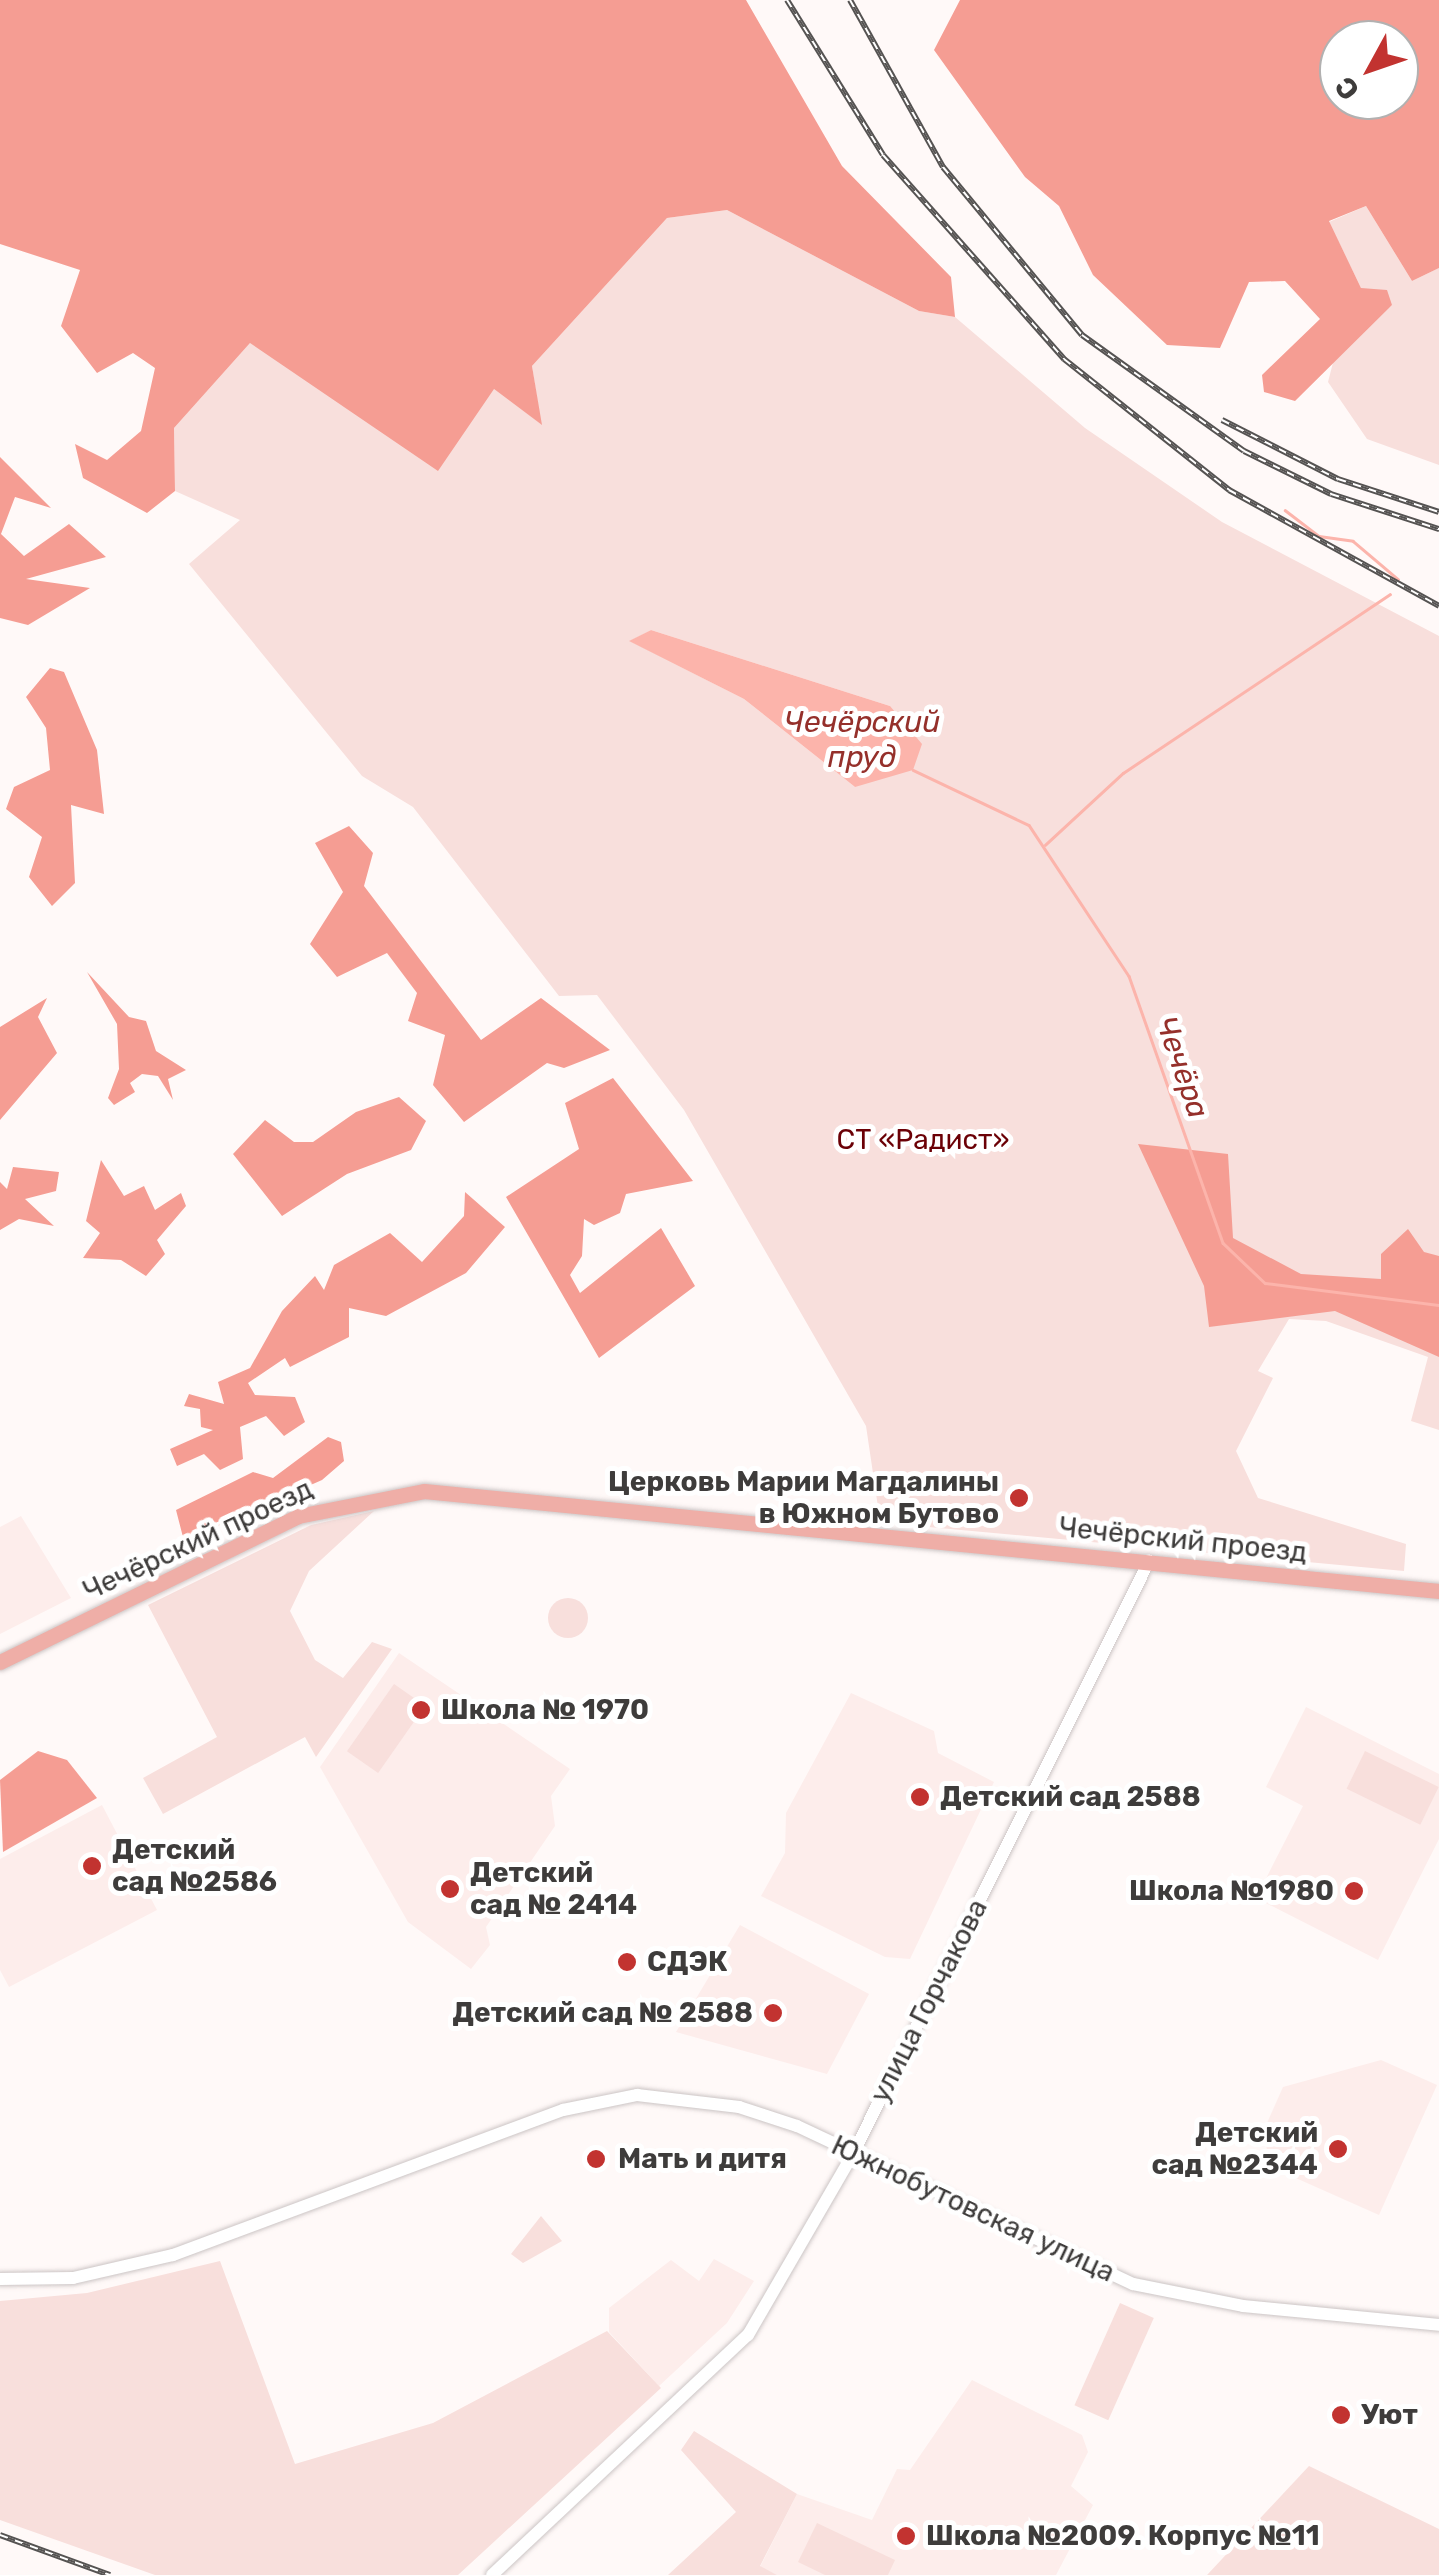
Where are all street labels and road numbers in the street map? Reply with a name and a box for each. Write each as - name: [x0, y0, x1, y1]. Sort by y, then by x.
- street label: Чечёрский проезд: [78, 1472, 318, 1608]
- street label: Чечёрский проезд: [1057, 1510, 1309, 1570]
- street label: улица Горчакова: [863, 1894, 995, 2108]
- street label: Южнобутовская улица: [826, 2129, 1120, 2289]

